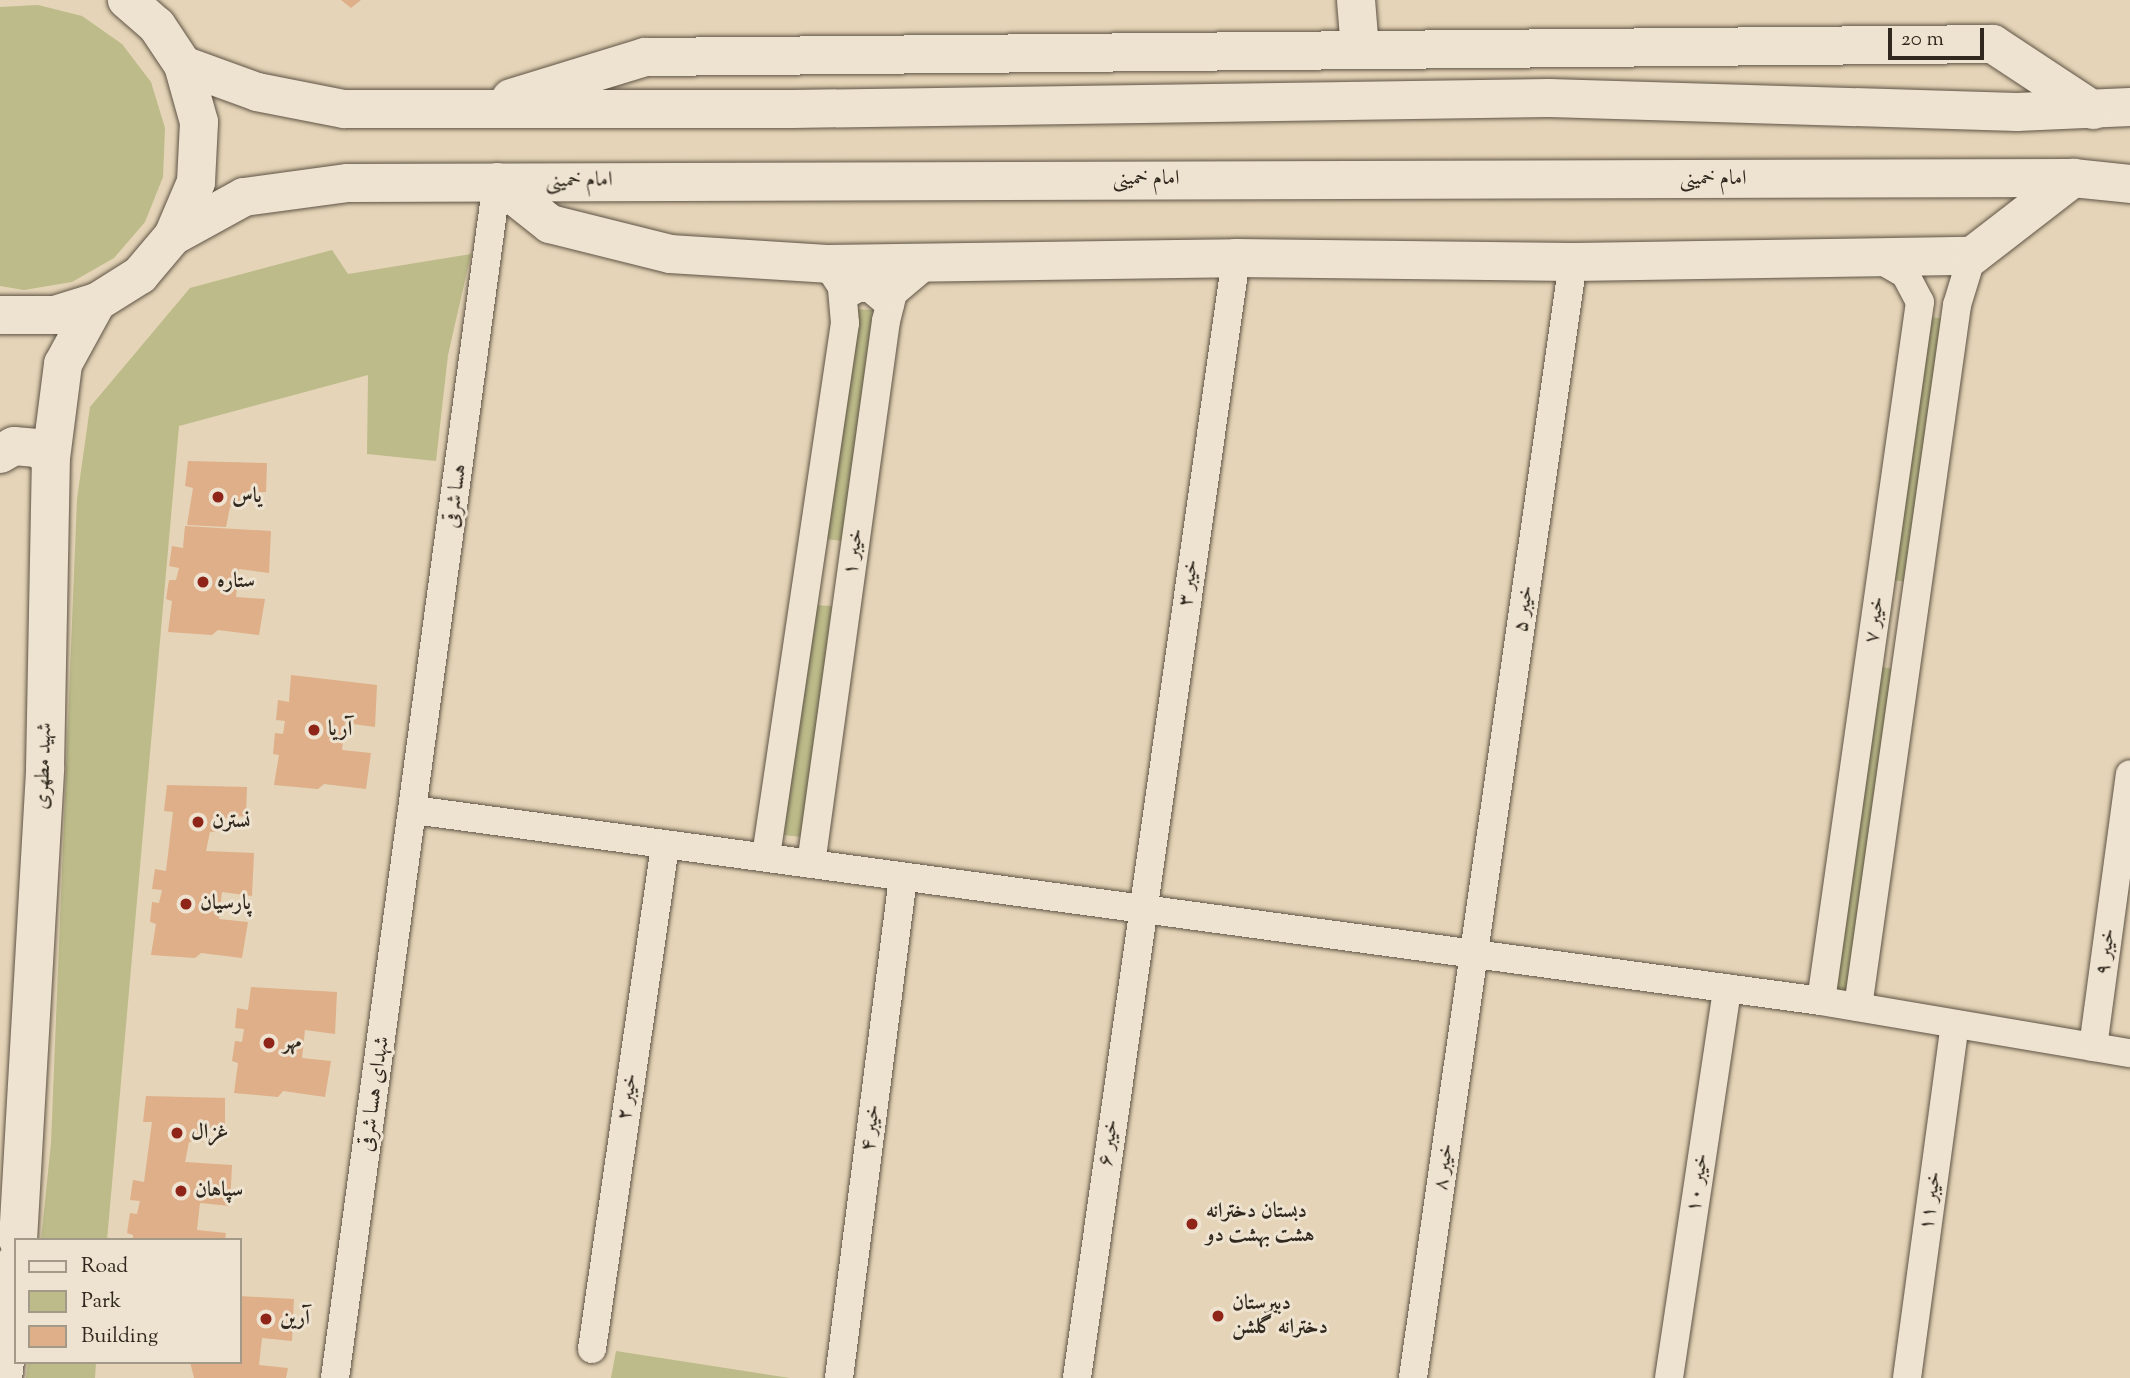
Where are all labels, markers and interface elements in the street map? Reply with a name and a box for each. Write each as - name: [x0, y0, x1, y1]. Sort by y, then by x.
- scale bar: [1892, 14, 1988, 58]
- text: 20 m: [1901, 25, 1944, 55]
- street label: امام خمینی: [1112, 166, 1180, 192]
- street label: امام خمینی: [1679, 166, 1747, 192]
- street label: امام خمینی: [545, 168, 613, 194]
- street label: هسا شرقی: [439, 462, 473, 530]
- place label: یاس: [232, 484, 262, 510]
- marker: یاس: [210, 489, 226, 505]
- street label: خیبر ۱: [838, 527, 870, 577]
- street label: خیبر ۳: [1173, 558, 1205, 608]
- place label: ستاره: [217, 569, 255, 595]
- marker: ستاره: [195, 574, 211, 590]
- street label: خیبر ۵: [1508, 584, 1540, 634]
- street label: خیبر ۷: [1859, 595, 1891, 645]
- place label: آریا: [328, 717, 352, 743]
- street label: شهید مطهری: [30, 722, 58, 810]
- marker: آریا: [306, 722, 322, 738]
- place label: نسترن: [212, 809, 250, 835]
- marker: نسترن: [190, 814, 206, 830]
- place label: پارسیان: [200, 891, 251, 917]
- marker: پارسیان: [178, 896, 194, 912]
- street label: خیبر ۹: [2090, 927, 2122, 977]
- place label: مهر: [283, 1030, 301, 1056]
- marker: مهر: [261, 1035, 277, 1051]
- street label: شهدای هسا شرقی: [354, 1035, 396, 1153]
- street label: خیبر ۲: [612, 1072, 644, 1122]
- street label: خیبر ۴: [856, 1103, 886, 1153]
- street label: خیبر ۶: [1093, 1118, 1125, 1168]
- place label: غزال: [191, 1120, 228, 1146]
- marker: غزال: [169, 1125, 185, 1141]
- street label: خیبر ۸: [1428, 1142, 1460, 1192]
- street label: خیبر ۱۰: [1681, 1152, 1715, 1214]
- street label: خیبر ۱۱: [1914, 1170, 1948, 1232]
- place label: سپاهان: [195, 1178, 243, 1204]
- marker: سپاهان: [173, 1183, 189, 1199]
- place label: دبستان دخترانه هشت بهشت دو: [1206, 1199, 1314, 1249]
- marker: دبستان دخترانه هشت بهشت دو: [1184, 1216, 1200, 1232]
- legend: [14, 1238, 242, 1364]
- text: Road: [81, 1252, 128, 1282]
- text: Park: [81, 1287, 121, 1317]
- place label: دبیرستان دخترانه گلشن: [1232, 1291, 1328, 1341]
- place label: آرین: [280, 1306, 310, 1332]
- marker: دبیرستان دخترانه گلشن: [1210, 1308, 1226, 1324]
- marker: آرین: [258, 1311, 274, 1327]
- text: Building: [81, 1322, 158, 1352]

